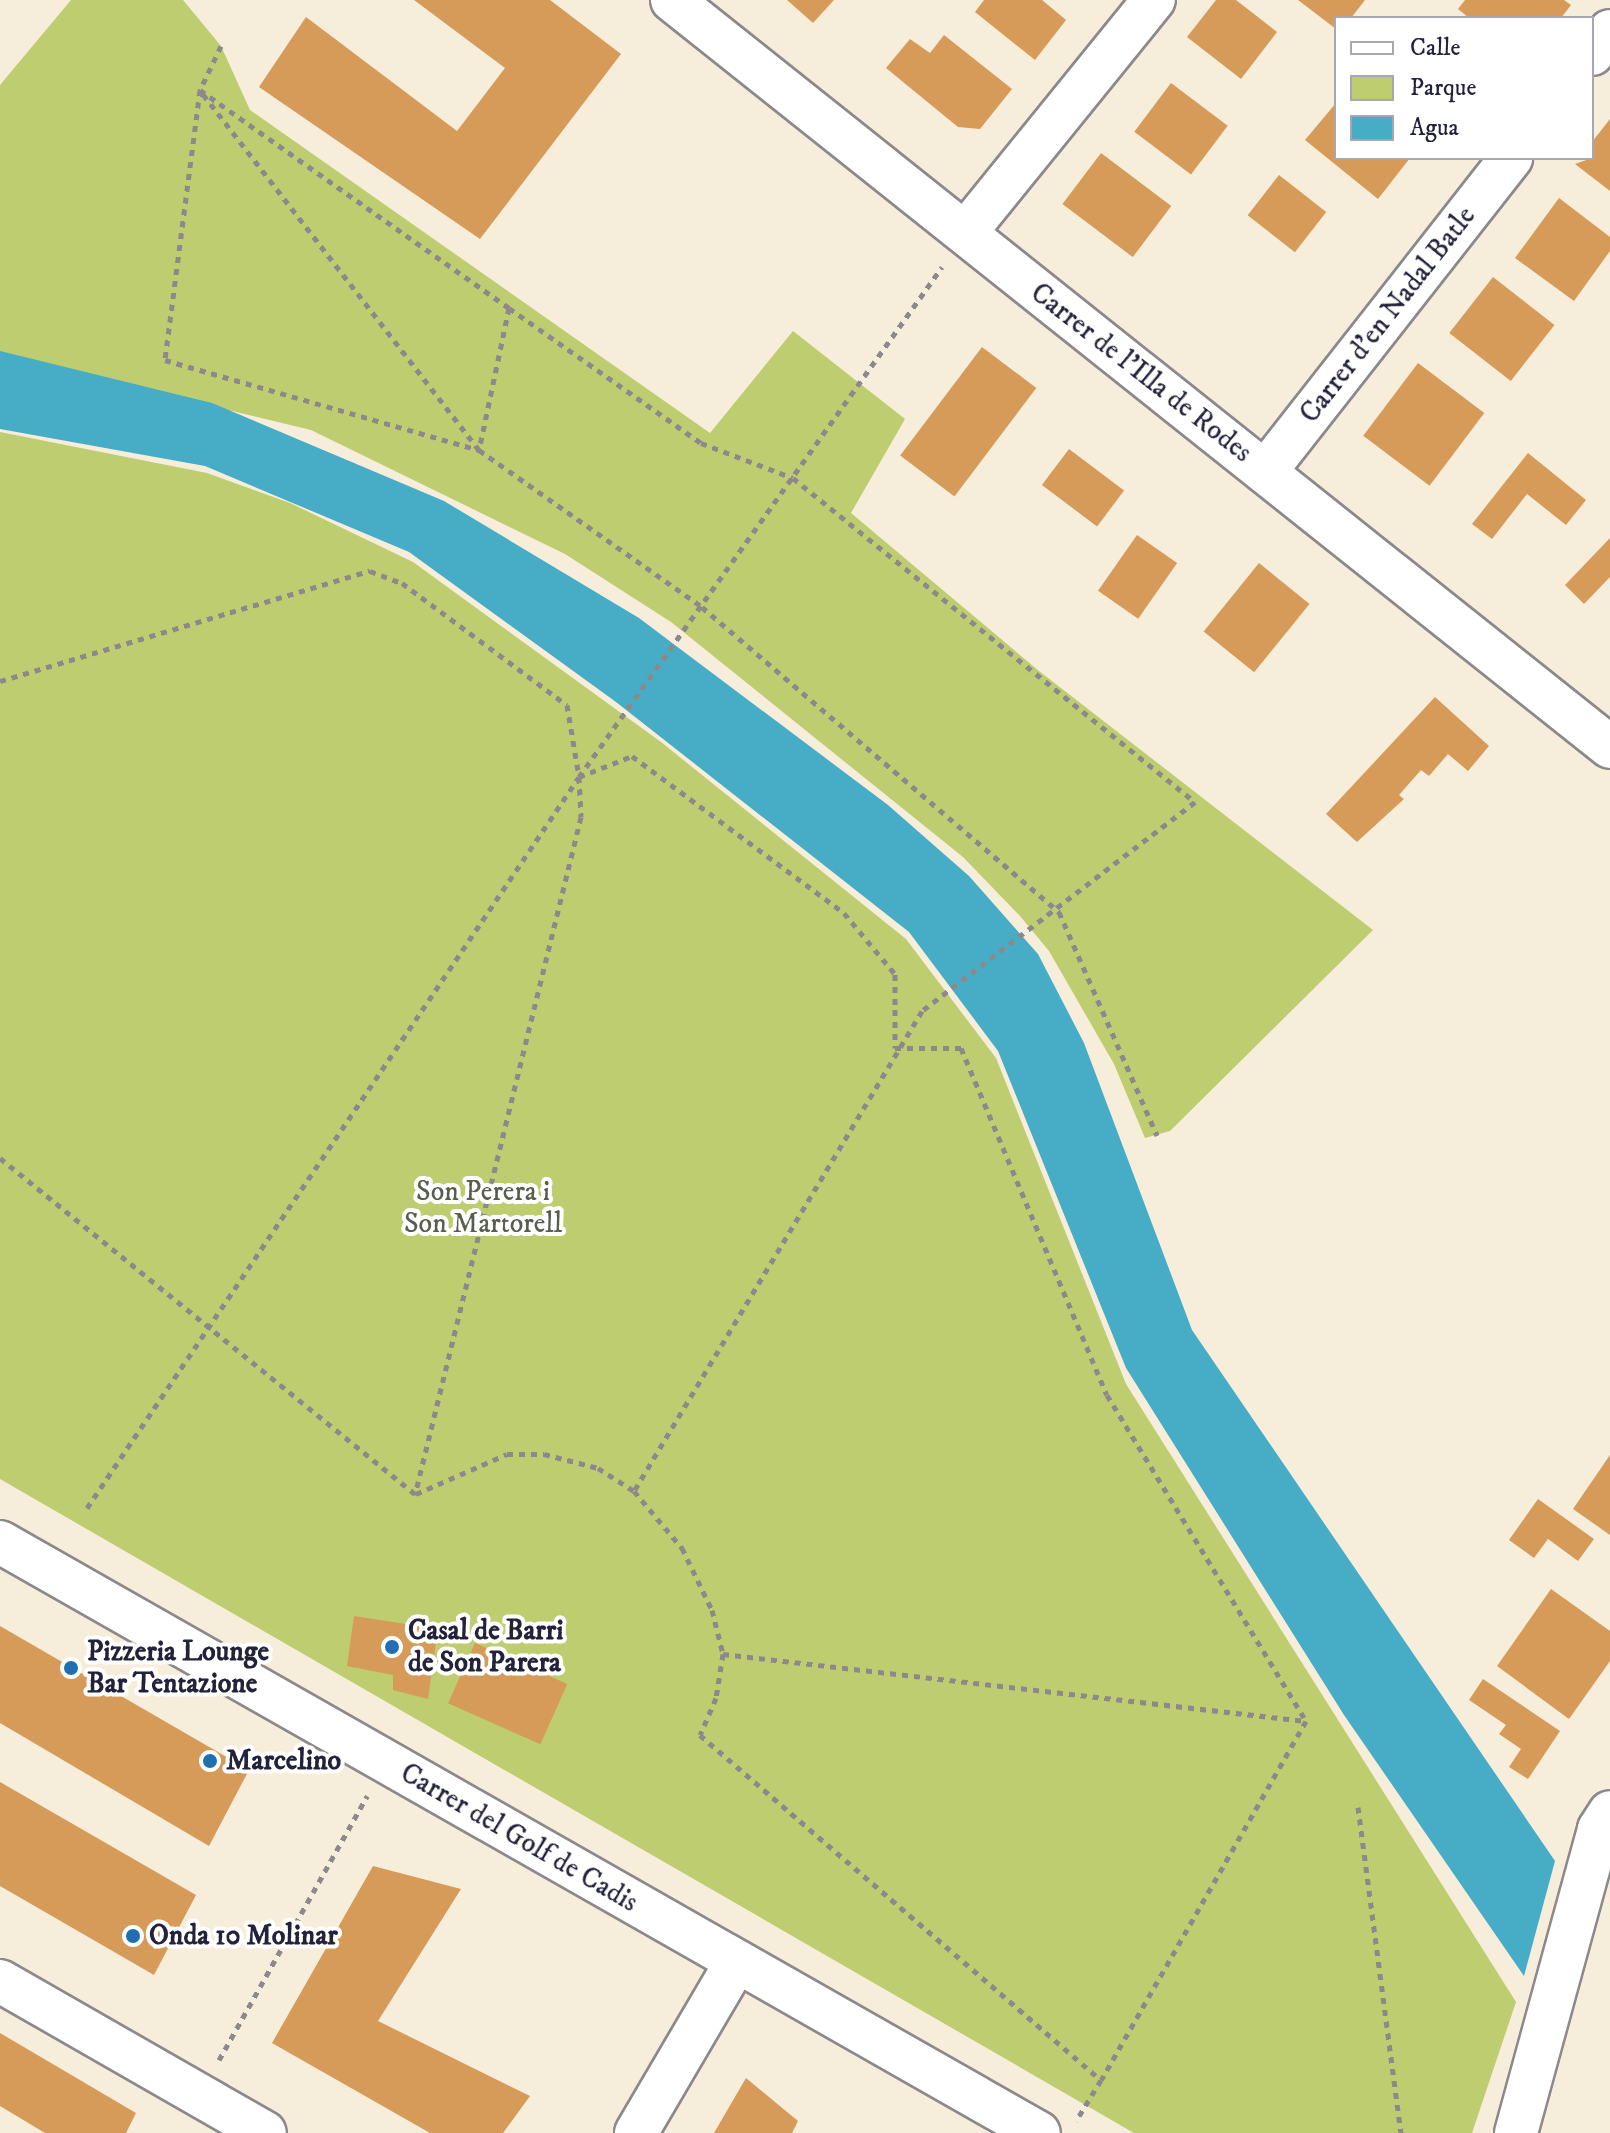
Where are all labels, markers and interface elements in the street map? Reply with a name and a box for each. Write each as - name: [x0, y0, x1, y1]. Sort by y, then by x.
- legend: [1334, 16, 1594, 160]
- text: Calle: [1410, 33, 1460, 63]
- text: Parque: [1410, 73, 1476, 103]
- text: Agua: [1410, 113, 1459, 143]
- street label: Carrer d'en Nadal Batle: [1293, 200, 1483, 430]
- street label: Carrer de l'Illa de Rodes: [1024, 276, 1258, 470]
- park label: Son Perera i Son Martorell: [404, 1175, 562, 1241]
- place label: Casal de Barri de Son Parera: [408, 1614, 563, 1680]
- place label: Pizzeria Lounge Bar Tentazione: [87, 1635, 269, 1701]
- marker: Casal de Barri de Son Parera: [383, 1638, 401, 1656]
- marker: Pizzeria Lounge Bar Tentazione: [62, 1659, 80, 1677]
- place label: Marcelino: [226, 1744, 341, 1778]
- marker: Marcelino: [201, 1752, 219, 1770]
- street label: Carrer del Golf de Cadis: [394, 1756, 644, 1920]
- place label: Onda 10 Molinar: [149, 1919, 338, 1953]
- marker: Onda 10 Molinar: [124, 1927, 142, 1945]

